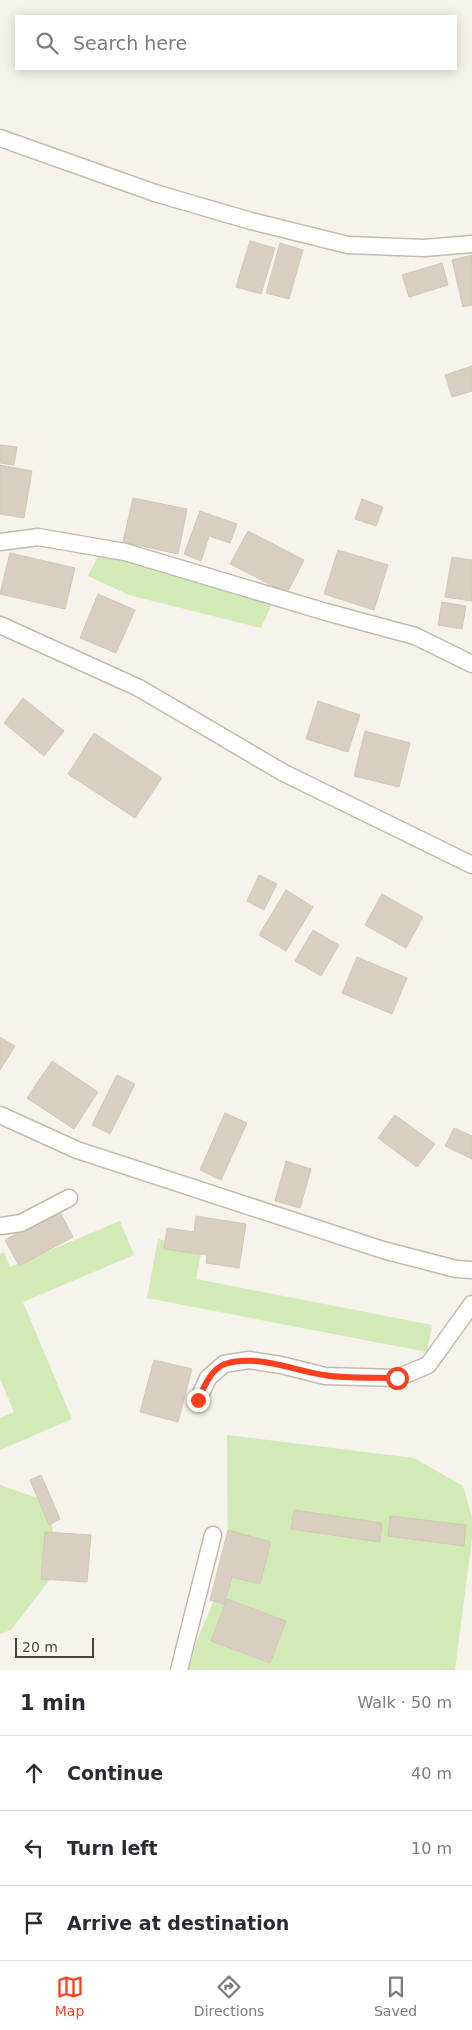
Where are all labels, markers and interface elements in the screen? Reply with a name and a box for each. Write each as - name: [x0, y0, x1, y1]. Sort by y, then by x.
- search box: [15, 15, 457, 70]
- icon: search: [33, 29, 61, 57]
- text: Search here: [73, 32, 187, 54]
- route start: [386, 1367, 409, 1390]
- route end: [187, 1389, 210, 1412]
- scale bar: [15, 1635, 94, 1658]
- text: 20 m: [22, 1639, 58, 1655]
- text: 1 min: [20, 1691, 86, 1715]
- text: Walk · 50 m: [357, 1693, 452, 1712]
- icon: ahead: [20, 1759, 48, 1787]
- text: Continue: [67, 1762, 163, 1784]
- text: 40 m: [411, 1764, 452, 1783]
- icon: left: [20, 1834, 48, 1862]
- text: Turn left: [67, 1837, 158, 1859]
- text: 10 m: [411, 1839, 452, 1858]
- icon: arrive: [20, 1909, 48, 1937]
- text: Arrive at destination: [67, 1912, 289, 1934]
- tab: Map: [55, 1973, 84, 2019]
- tab: Directions: [194, 1973, 264, 2019]
- tab: Saved: [374, 1973, 417, 2019]

